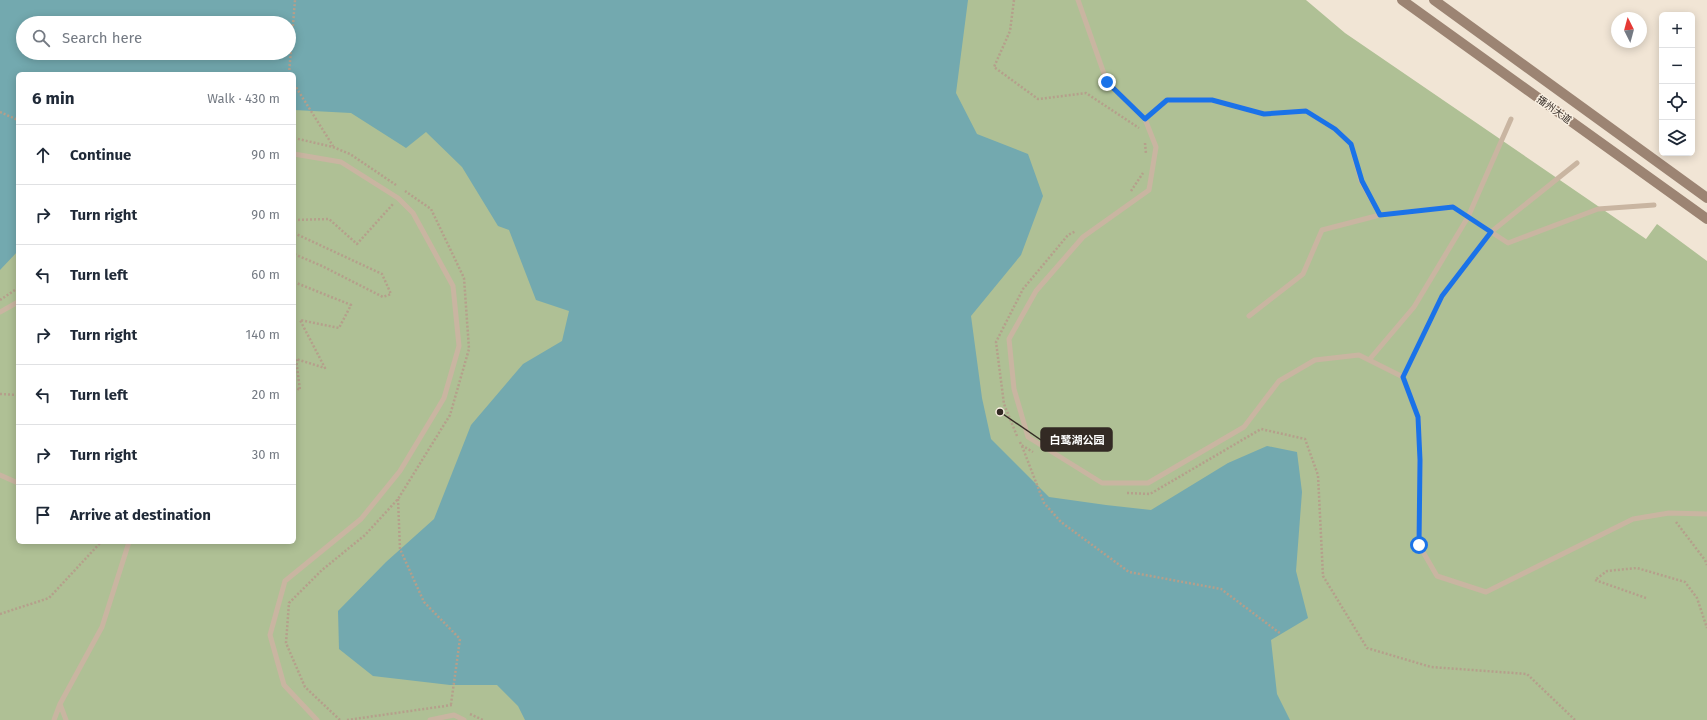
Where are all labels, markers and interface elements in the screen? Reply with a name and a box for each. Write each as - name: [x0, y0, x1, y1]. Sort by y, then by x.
- north arrow: [1611, 12, 1647, 48]
- map controls: [1659, 12, 1695, 156]
- button: +: [1659, 12, 1695, 48]
- search box: [16, 16, 296, 60]
- icon: search: [30, 27, 52, 49]
- text: Search here: [62, 29, 142, 47]
- button: −: [1659, 48, 1695, 84]
- route end: [1098, 73, 1116, 91]
- button: locate: [1659, 84, 1695, 120]
- text: 6 min: [32, 88, 75, 109]
- text: Walk · 430 m: [207, 91, 280, 106]
- street label: 播州大道: [1534, 93, 1574, 127]
- button: layers: [1659, 120, 1695, 156]
- icon: ahead: [32, 144, 54, 166]
- text: Continue: [70, 146, 131, 164]
- text: 90 m: [251, 147, 280, 162]
- icon: right: [32, 204, 54, 226]
- text: Turn right: [70, 206, 137, 224]
- text: 90 m: [251, 207, 280, 222]
- icon: left: [32, 264, 54, 286]
- text: Turn left: [70, 266, 128, 284]
- text: 60 m: [251, 267, 280, 282]
- icon: right: [32, 324, 54, 346]
- text: Turn right: [70, 326, 137, 344]
- text: 140 m: [246, 327, 280, 342]
- icon: left: [32, 384, 54, 406]
- text: Turn left: [70, 386, 128, 404]
- text: 20 m: [252, 387, 280, 402]
- callout: 白鹭湖公园: [1041, 428, 1112, 451]
- text: 白鹭湖公园: [1050, 434, 1105, 447]
- icon: right: [32, 444, 54, 466]
- text: Turn right: [70, 446, 137, 464]
- text: 30 m: [252, 447, 280, 462]
- icon: arrive: [32, 504, 54, 526]
- text: Arrive at destination: [70, 506, 211, 524]
- route start: [1410, 536, 1428, 554]

